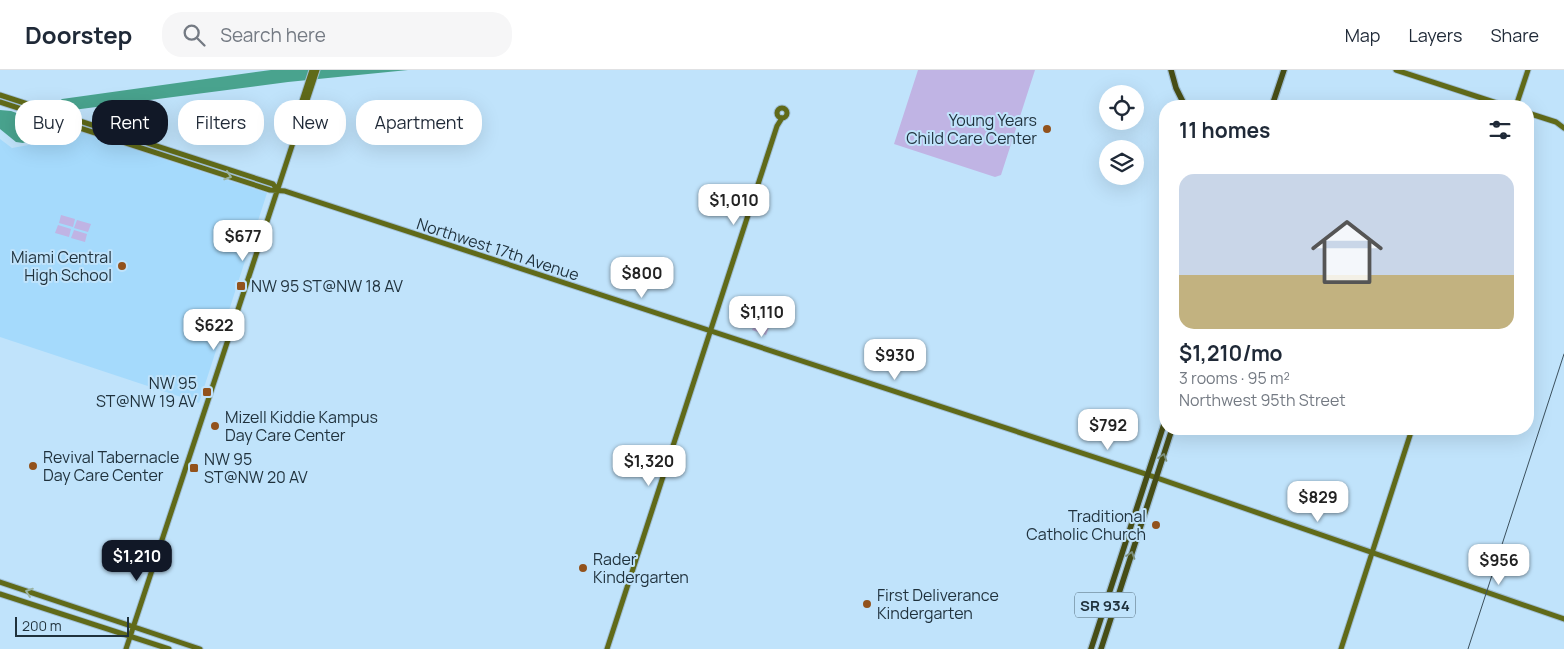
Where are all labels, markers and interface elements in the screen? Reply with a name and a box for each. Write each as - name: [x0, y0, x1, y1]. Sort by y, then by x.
- search box: [162, 12, 512, 57]
- text: Doorstep: [25, 18, 132, 51]
- icon: search: [180, 21, 208, 49]
- text: Search here: [220, 22, 326, 48]
- text: Map: [1345, 23, 1380, 47]
- text: Layers: [1408, 23, 1462, 47]
- text: Share: [1490, 23, 1539, 47]
- map controls: [1099, 85, 1144, 185]
- button: locate: [1099, 85, 1144, 130]
- chip: Buy: [15, 100, 82, 145]
- chip: Rent: [92, 100, 168, 145]
- chip: Filters: [178, 100, 264, 145]
- chip: New: [274, 100, 346, 145]
- chip: Apartment: [356, 100, 482, 145]
- place label: Young Years Child Care Center: [906, 109, 1037, 149]
- text: 11 homes: [1179, 116, 1270, 144]
- icon: filters: [1486, 116, 1514, 144]
- marker: Young Years Child Care Center: [1041, 123, 1053, 135]
- button: layers: [1099, 140, 1144, 185]
- one-way arrow: [223, 170, 231, 180]
- pin: $1,010: [693, 184, 775, 226]
- text: $1,010: [709, 189, 759, 211]
- icon: home: [1302, 207, 1392, 297]
- street label: Northwest 17th Avenue: [414, 212, 582, 286]
- pin: $677: [213, 220, 273, 262]
- text: $677: [224, 225, 262, 247]
- place label: Miami Central High School: [11, 246, 112, 286]
- pin: $800: [612, 256, 672, 299]
- marker: Miami Central High School: [116, 260, 128, 272]
- text: $800: [622, 262, 662, 284]
- place label: NW 95 ST@NW 18 AV: [251, 275, 403, 297]
- marker: NW 95 ST@NW 18 AV: [235, 280, 247, 292]
- pin: $1,110: [721, 296, 803, 338]
- text: $1,110: [740, 301, 784, 323]
- pin: $622: [184, 308, 244, 351]
- text: $622: [194, 314, 234, 336]
- pin: $930: [865, 338, 925, 381]
- text: $1,210/mo: [1179, 339, 1283, 367]
- text: $930: [875, 344, 915, 366]
- text: 3 rooms · 95 m²: [1179, 367, 1290, 389]
- place label: NW 95 ST@NW 19 AV: [96, 372, 197, 412]
- marker: NW 95 ST@NW 19 AV: [201, 386, 213, 398]
- text: Northwest 95th Street: [1179, 389, 1346, 411]
- place label: Mizell Kiddie Kampus Day Care Center: [225, 406, 378, 446]
- pin: $792: [1078, 408, 1138, 451]
- text: $792: [1089, 414, 1127, 436]
- marker: Mizell Kiddie Kampus Day Care Center: [209, 420, 221, 432]
- pin: $1,320: [608, 444, 690, 487]
- place label: Revival Tabernacle Day Care Center: [43, 446, 179, 486]
- place label: NW 95 ST@NW 20 AV: [204, 448, 308, 488]
- text: $1,320: [624, 450, 674, 472]
- one-way arrow: [1157, 454, 1167, 462]
- marker: Revival Tabernacle Day Care Center: [27, 460, 39, 472]
- marker: NW 95 ST@NW 20 AV: [188, 462, 200, 474]
- pin: $829: [1288, 480, 1348, 523]
- text: $829: [1298, 486, 1338, 508]
- place label: Traditional Catholic Church: [1026, 505, 1146, 545]
- marker: Traditional Catholic Church: [1150, 519, 1162, 531]
- pin: $1,210: [96, 540, 178, 582]
- pin: $956: [1469, 544, 1529, 586]
- text: $1,210: [113, 545, 161, 567]
- place label: Rader Kindergarten: [593, 548, 689, 588]
- text: $956: [1479, 549, 1519, 571]
- one-way arrow: [1126, 551, 1136, 559]
- marker: Rader Kindergarten: [577, 562, 589, 574]
- place label: First Deliverance Kindergarten: [877, 584, 999, 624]
- one-way arrow: [26, 588, 34, 598]
- road number: SR 934: [1075, 592, 1135, 618]
- marker: First Deliverance Kindergarten: [861, 598, 873, 610]
- scale bar: [15, 614, 129, 637]
- text: 200 m: [22, 616, 62, 635]

